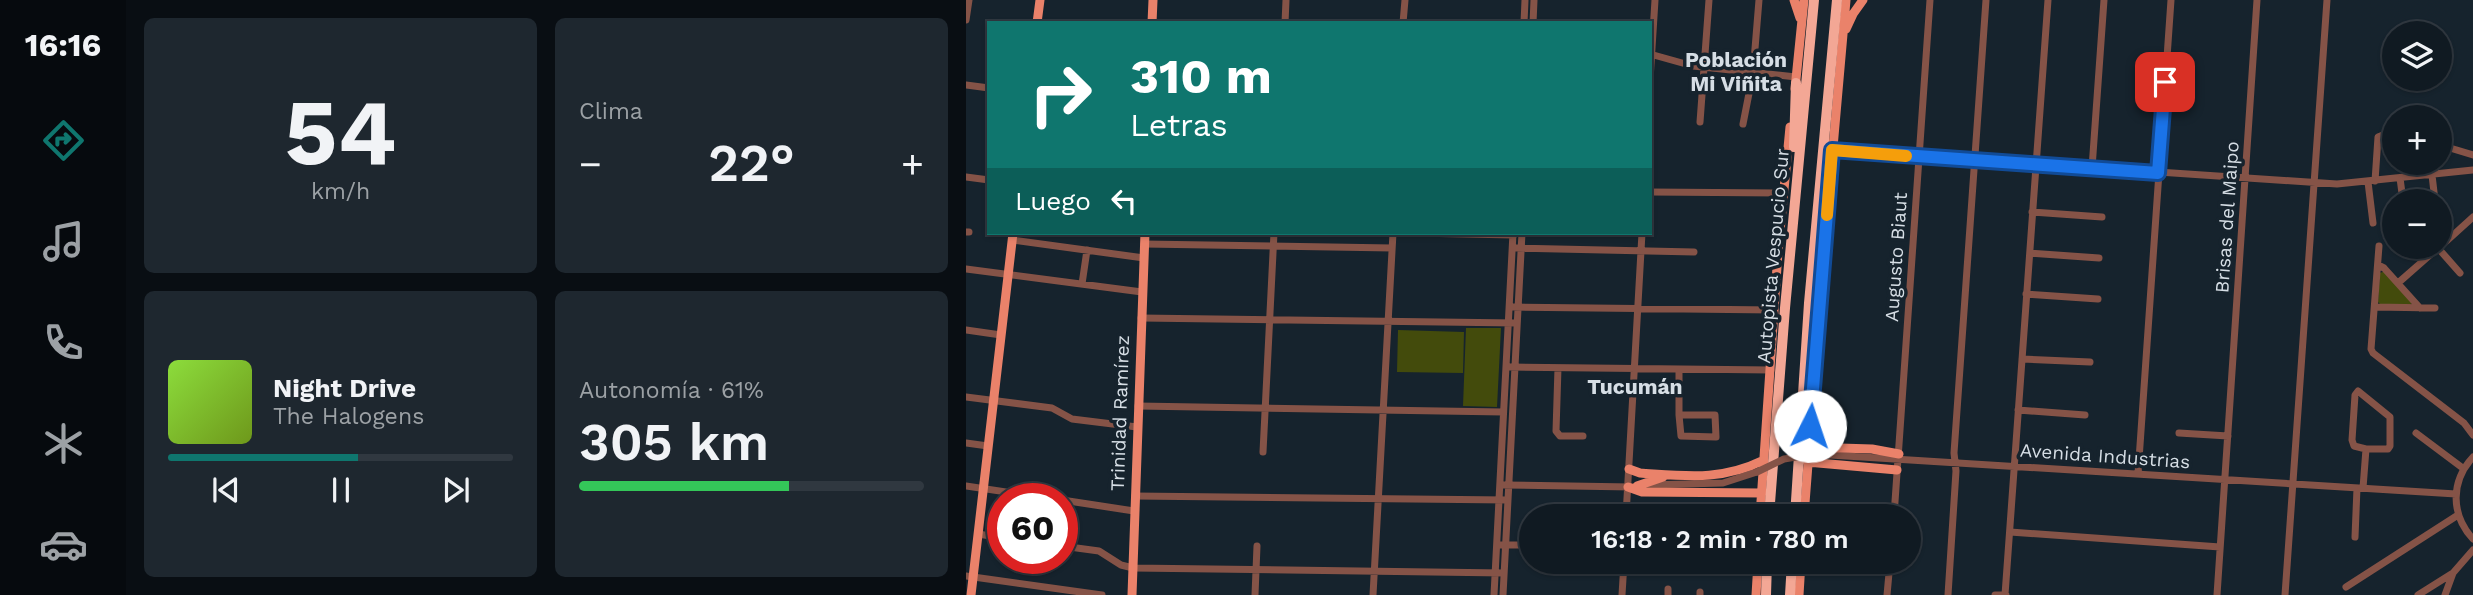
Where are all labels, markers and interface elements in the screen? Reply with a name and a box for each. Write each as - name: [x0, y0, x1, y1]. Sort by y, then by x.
- map controls: [2382, 21, 2452, 259]
- button: layers: [2382, 21, 2452, 91]
- text: 16:16: [25, 26, 101, 64]
- text: 310 m: [1130, 47, 1272, 105]
- district label: Población Mi Viñita: [1685, 47, 1787, 96]
- icon: right: [1015, 49, 1106, 140]
- pin: [2135, 52, 2195, 112]
- icon: arrive: [2146, 63, 2184, 101]
- text: 54: [285, 79, 396, 186]
- text: Clima: [579, 98, 643, 125]
- button: +: [2382, 105, 2452, 175]
- text: Letras: [1130, 106, 1228, 144]
- icon: directions: [39, 116, 88, 165]
- text: 22°: [708, 133, 795, 194]
- street label: Brisas del Maipo: [2210, 140, 2244, 294]
- text: −: [579, 142, 602, 186]
- text: +: [901, 142, 924, 186]
- street label: Autopista Vespucio Sur: [1752, 147, 1794, 364]
- text: km/h: [311, 178, 370, 205]
- icon: left: [1105, 182, 1143, 220]
- text: Luego: [1015, 186, 1091, 216]
- button: −: [2382, 189, 2452, 259]
- street label: Augusto Biaut: [1880, 191, 1912, 322]
- icon: music: [39, 217, 88, 266]
- icon: phone: [39, 318, 88, 367]
- street label: Trinidad Ramírez: [1106, 335, 1134, 491]
- text: Night Drive: [273, 373, 416, 403]
- district label: Tucumán: [1587, 374, 1683, 399]
- text: Autonomía · 61%: [579, 377, 764, 404]
- position arrow: [1773, 389, 1847, 463]
- text: The Halogens: [273, 403, 424, 430]
- text: 305 km: [579, 412, 769, 473]
- icon: climate: [39, 419, 88, 468]
- street label: Avenida Industrias: [2019, 439, 2191, 473]
- icon: previous: [207, 471, 245, 509]
- icon: pause: [322, 471, 360, 509]
- icon: next: [437, 471, 475, 509]
- speed limit sign: 60: [987, 483, 1078, 574]
- icon: car: [39, 520, 88, 569]
- text: 16:18 · 2 min · 780 m: [1591, 524, 1849, 554]

